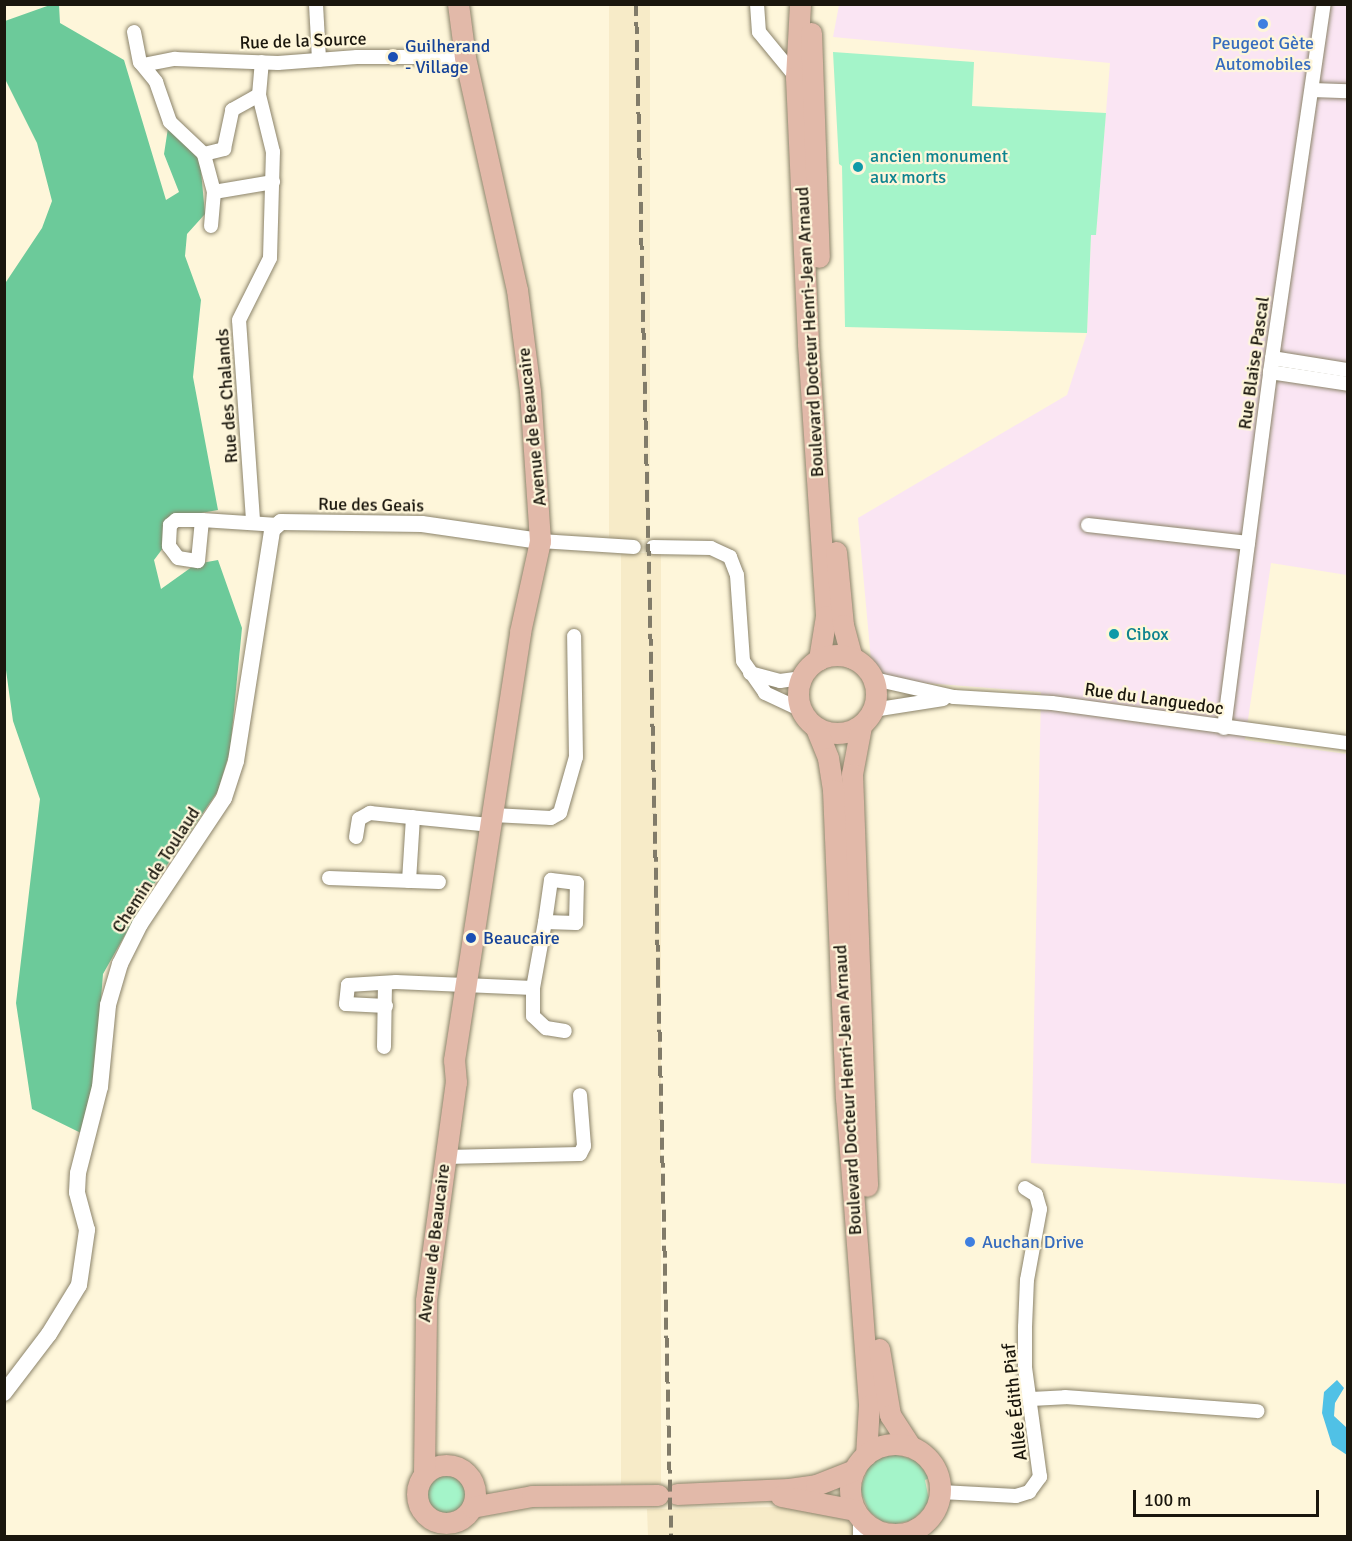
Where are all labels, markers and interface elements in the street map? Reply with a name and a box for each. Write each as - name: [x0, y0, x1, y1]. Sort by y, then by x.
- marker: Peugeot Gète Automobiles: [1256, 17, 1270, 31]
- street label: Rue de la Source: [239, 28, 367, 54]
- place label: Peugeot Gète Automobiles: [1212, 33, 1314, 76]
- place label: Guilherand - Village: [405, 36, 490, 78]
- marker: Guilherand - Village: [386, 50, 400, 64]
- place label: ancien monument aux morts: [870, 146, 1008, 188]
- marker: ancien monument aux morts: [851, 160, 865, 174]
- street label: Boulevard Docteur Henri-Jean Arnaud: [792, 186, 828, 478]
- street label: Rue Blaise Pascal: [1234, 295, 1274, 431]
- street label: Rue des Chalands: [212, 328, 242, 464]
- street label: Avenue de Beaucaire: [513, 347, 551, 507]
- street label: Rue des Geais: [318, 493, 424, 517]
- place label: Cibox: [1126, 623, 1169, 645]
- marker: Cibox: [1107, 627, 1121, 641]
- street label: Rue du Languedoc: [1083, 679, 1225, 719]
- street label: Chemin de Toulaud: [107, 803, 205, 937]
- place label: Beaucaire: [483, 927, 560, 949]
- marker: Beaucaire: [464, 931, 478, 945]
- street label: Boulevard Docteur Henri-Jean Arnaud: [830, 944, 866, 1236]
- street label: Avenue de Beaucaire: [414, 1163, 454, 1323]
- place label: Auchan Drive: [982, 1231, 1084, 1253]
- marker: Auchan Drive: [963, 1235, 977, 1249]
- street label: Allée Édith Piaf: [998, 1342, 1032, 1462]
- scale bar: [1136, 1478, 1322, 1516]
- text: 100 m: [1144, 1489, 1191, 1511]

